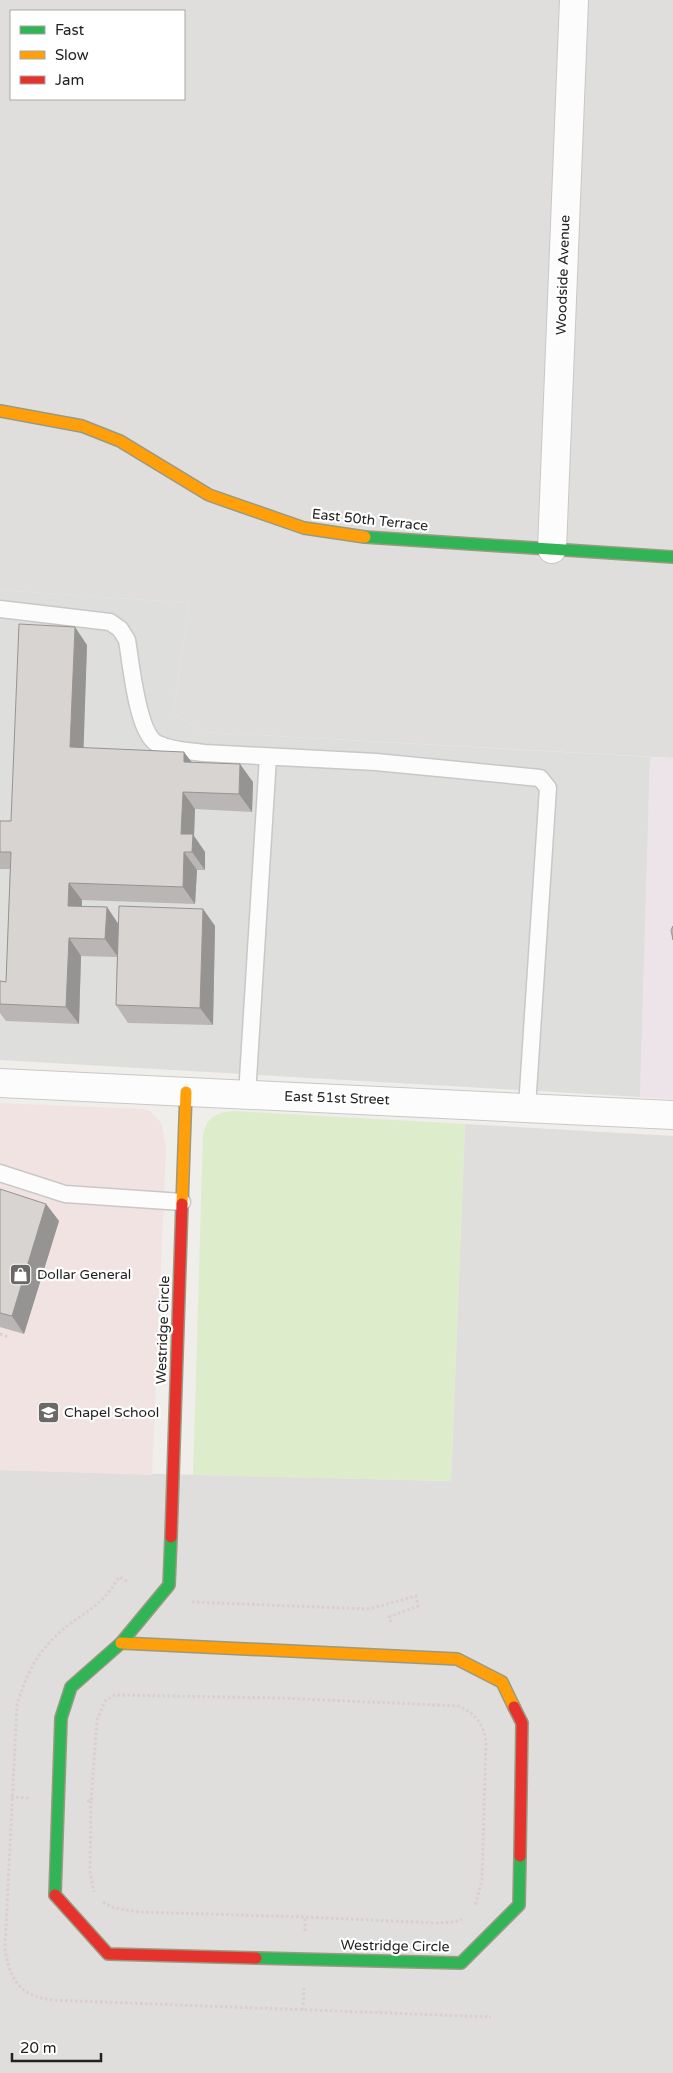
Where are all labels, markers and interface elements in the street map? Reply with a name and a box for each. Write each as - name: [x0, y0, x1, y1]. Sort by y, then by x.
- legend: [10, 10, 185, 100]
- text: Fast: [55, 21, 85, 39]
- text: Slow: [55, 46, 89, 64]
- text: Jam: [55, 71, 84, 89]
- street label: Woodside Avenue: [552, 215, 574, 335]
- street label: East 50th Terrace: [311, 505, 429, 535]
- street label: East 51st Street: [284, 1088, 391, 1108]
- shop icon: Dollar General: [9, 1262, 33, 1286]
- place label: Dollar General: [37, 1266, 131, 1283]
- street label: Westridge Circle: [153, 1275, 173, 1385]
- school or university icon: Chapel School: [36, 1400, 60, 1424]
- place label: Chapel School: [64, 1404, 159, 1421]
- street label: Westridge Circle: [340, 1937, 450, 1955]
- scale bar: [12, 2030, 101, 2062]
- text: 20 m: [20, 2039, 57, 2057]

